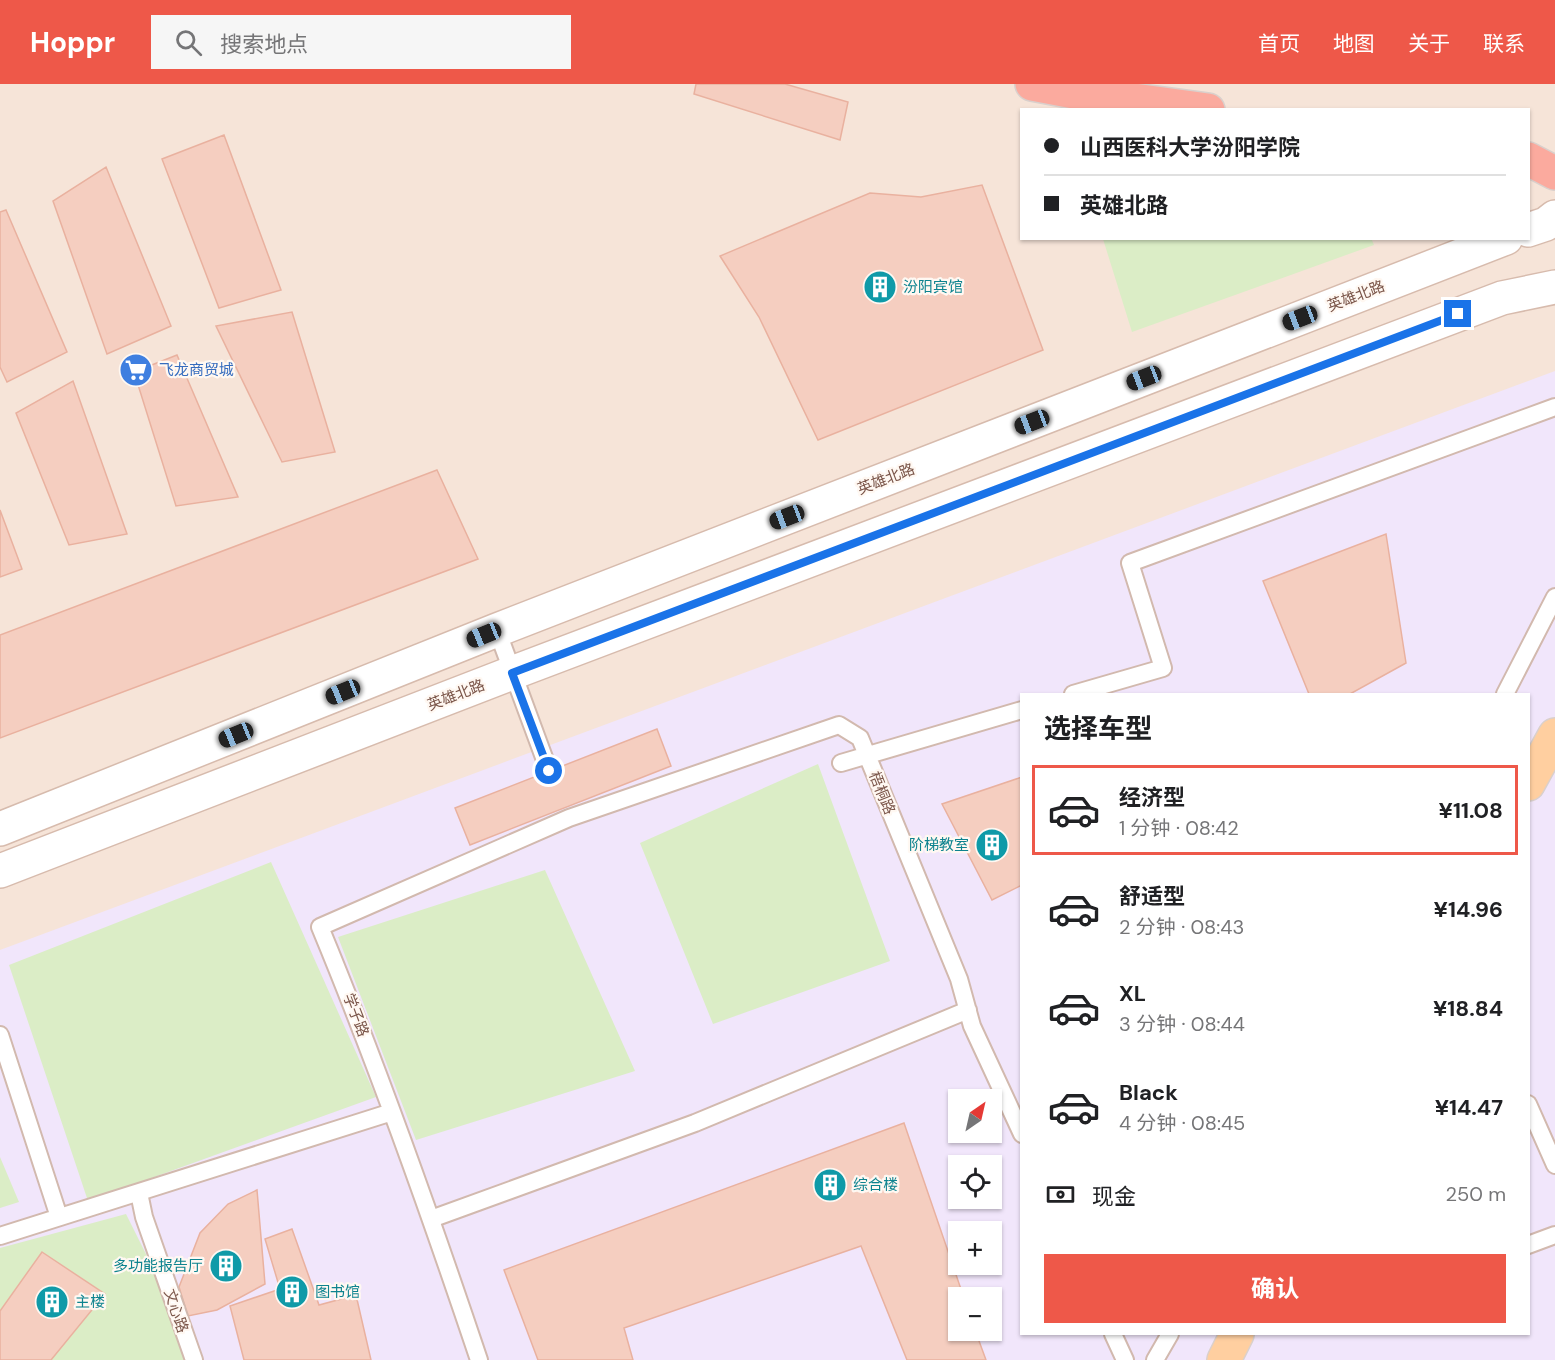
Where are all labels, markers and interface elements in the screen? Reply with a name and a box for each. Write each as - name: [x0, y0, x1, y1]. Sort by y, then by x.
- search box: [151, 15, 571, 69]
- text: Hoppr: [30, 24, 115, 61]
- icon: search: [172, 26, 205, 59]
- text: 搜索地点: [220, 30, 308, 59]
- text: 首页: [1258, 30, 1300, 58]
- text: 地图: [1333, 30, 1375, 58]
- text: 关于: [1408, 30, 1450, 58]
- text: 联系: [1483, 30, 1525, 58]
- text: 山西医科大学汾阳学院: [1080, 133, 1300, 162]
- text: 英雄北路: [1080, 191, 1168, 220]
- building icon: 汾阳宾馆: [862, 269, 898, 305]
- street label: 英雄北路: [1324, 276, 1388, 316]
- place label: 汾阳宾馆: [903, 277, 963, 297]
- route end: [1444, 300, 1471, 327]
- car: [1280, 303, 1320, 333]
- supermarket icon: 飞龙商贸城: [118, 352, 154, 388]
- place label: 飞龙商贸城: [159, 360, 234, 380]
- car: [1124, 363, 1164, 393]
- car: [1012, 407, 1052, 437]
- street label: 英雄北路: [854, 459, 918, 499]
- car: [767, 502, 807, 532]
- car: [464, 620, 504, 650]
- street label: 英雄北路: [424, 675, 488, 715]
- car: [323, 677, 363, 707]
- text: 选择车型: [1044, 711, 1152, 746]
- car: [216, 720, 256, 750]
- route start: [535, 757, 562, 784]
- street label: 梧桐路: [864, 768, 900, 818]
- icon: car: [1047, 783, 1101, 837]
- text: 经济型: [1119, 783, 1185, 812]
- text: ¥11.08: [1439, 796, 1503, 825]
- text: 1 分钟 · 08:42: [1119, 815, 1239, 841]
- building icon: 阶梯教室: [974, 827, 1010, 863]
- place label: 阶梯教室: [909, 835, 969, 855]
- icon: car: [1047, 882, 1101, 936]
- text: 舒适型: [1119, 882, 1185, 911]
- text: ¥14.96: [1434, 895, 1503, 924]
- text: 2 分钟 · 08:43: [1119, 914, 1244, 940]
- text: XL: [1119, 979, 1146, 1008]
- icon: car: [1047, 981, 1101, 1035]
- street label: 学子路: [339, 990, 373, 1040]
- text: ¥18.84: [1433, 994, 1503, 1023]
- text: 3 分钟 · 08:44: [1119, 1011, 1245, 1037]
- text: Black: [1119, 1078, 1178, 1107]
- icon: car: [1047, 1080, 1101, 1134]
- north arrow: [948, 1089, 1002, 1143]
- map controls: [948, 1089, 1002, 1341]
- text: ¥14.47: [1435, 1093, 1503, 1122]
- text: 4 分钟 · 08:45: [1119, 1110, 1245, 1136]
- button: locate: [948, 1155, 1002, 1209]
- building icon: 综合楼: [812, 1167, 848, 1203]
- place label: 综合楼: [853, 1175, 898, 1195]
- icon: cash: [1044, 1178, 1077, 1211]
- text: 250 m: [1445, 1181, 1506, 1207]
- text: 现金: [1092, 1182, 1136, 1211]
- button: +: [948, 1221, 1002, 1275]
- building icon: 多功能报告厅: [208, 1248, 244, 1284]
- button: 确认: [1044, 1254, 1506, 1323]
- place label: 多功能报告厅: [113, 1256, 203, 1276]
- building icon: 图书馆: [274, 1274, 310, 1310]
- place label: 图书馆: [315, 1282, 360, 1302]
- building icon: 主楼: [34, 1284, 70, 1320]
- street label: 文心路: [159, 1286, 193, 1336]
- button: −: [948, 1287, 1002, 1341]
- place label: 主楼: [75, 1292, 105, 1312]

